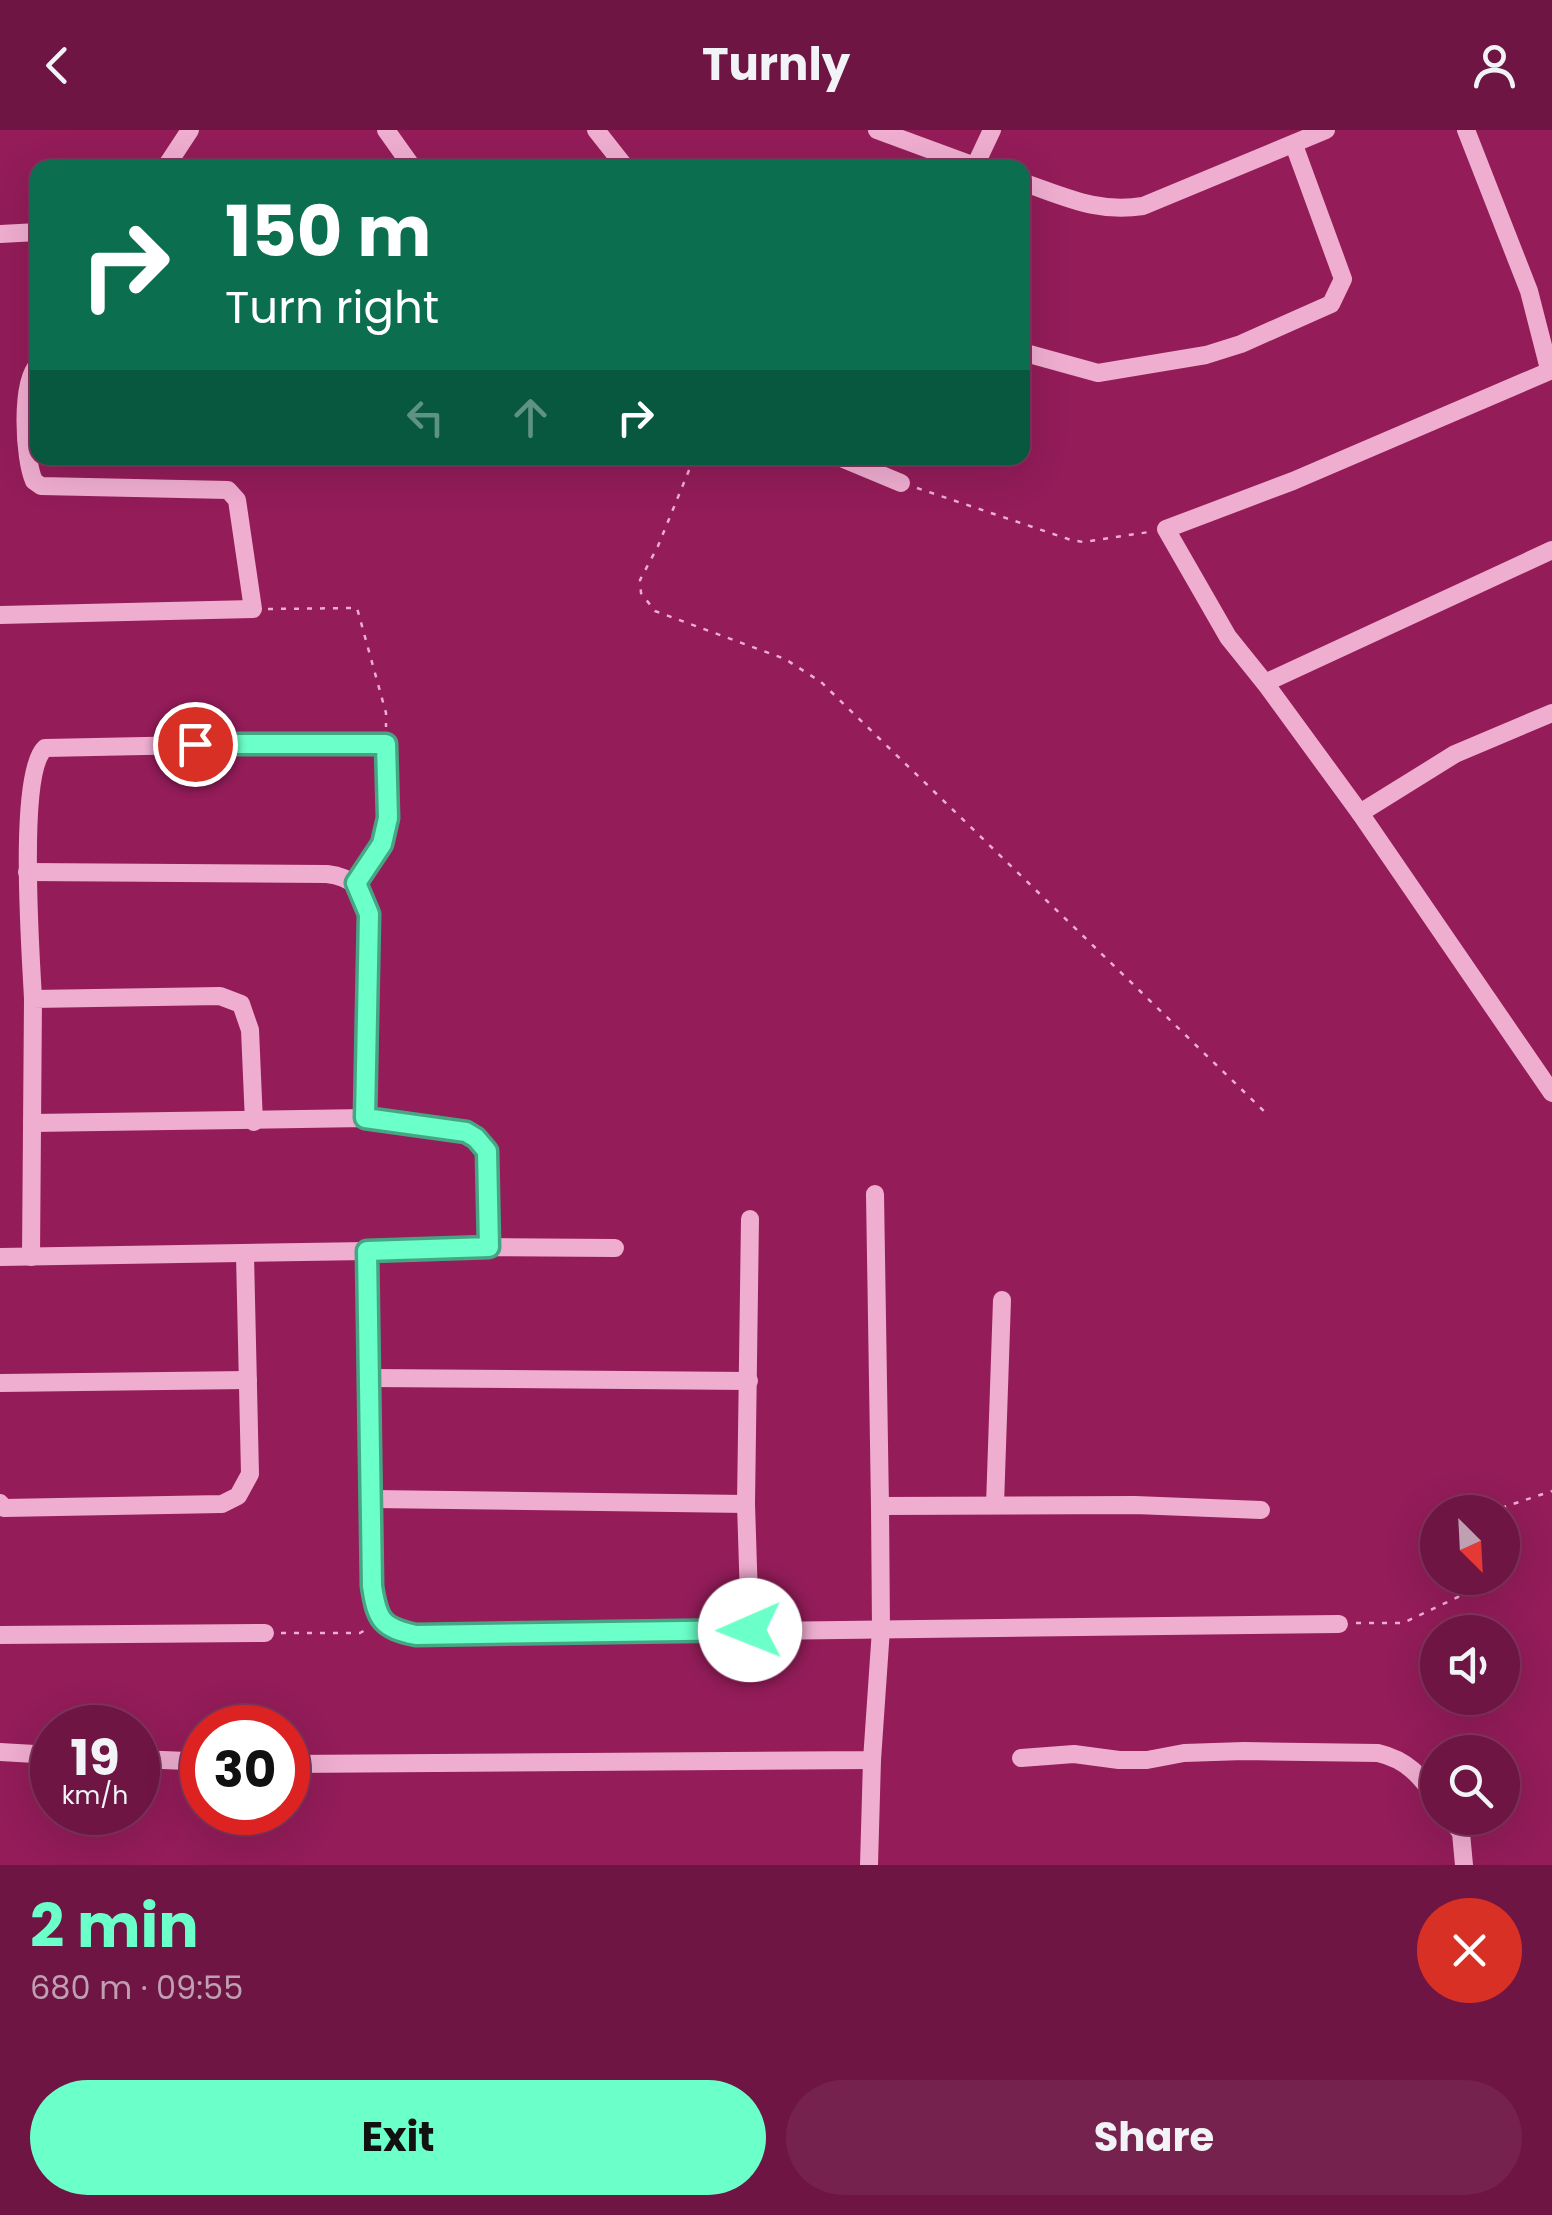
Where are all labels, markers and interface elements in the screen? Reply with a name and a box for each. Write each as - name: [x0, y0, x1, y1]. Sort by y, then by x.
- text: Turnly: [702, 33, 850, 96]
- icon: back: [30, 38, 85, 93]
- icon: person: [1467, 38, 1522, 93]
- text: 150 m: [225, 182, 431, 281]
- icon: right: [60, 200, 190, 330]
- text: Turn right: [225, 276, 439, 339]
- icon: left: [398, 390, 453, 445]
- icon: ahead: [503, 390, 558, 445]
- icon: right: [608, 390, 663, 445]
- pin: [153, 702, 238, 787]
- icon: arrive: [168, 717, 223, 772]
- north arrow: [1420, 1495, 1520, 1595]
- map controls: [1420, 1495, 1520, 1835]
- position arrow: [698, 1578, 802, 1682]
- button: sound: [1420, 1615, 1520, 1715]
- speed limit sign: 30: [180, 1705, 310, 1835]
- text: 19: [70, 1722, 120, 1793]
- button: search: [1420, 1735, 1520, 1835]
- text: km/h: [62, 1778, 128, 1813]
- text: 2 min: [30, 1884, 199, 1968]
- button: close: [1417, 1898, 1522, 2003]
- text: 680 m · 09:55: [30, 1965, 243, 2010]
- button: Exit: [30, 2080, 766, 2195]
- button: Share: [786, 2080, 1522, 2195]

